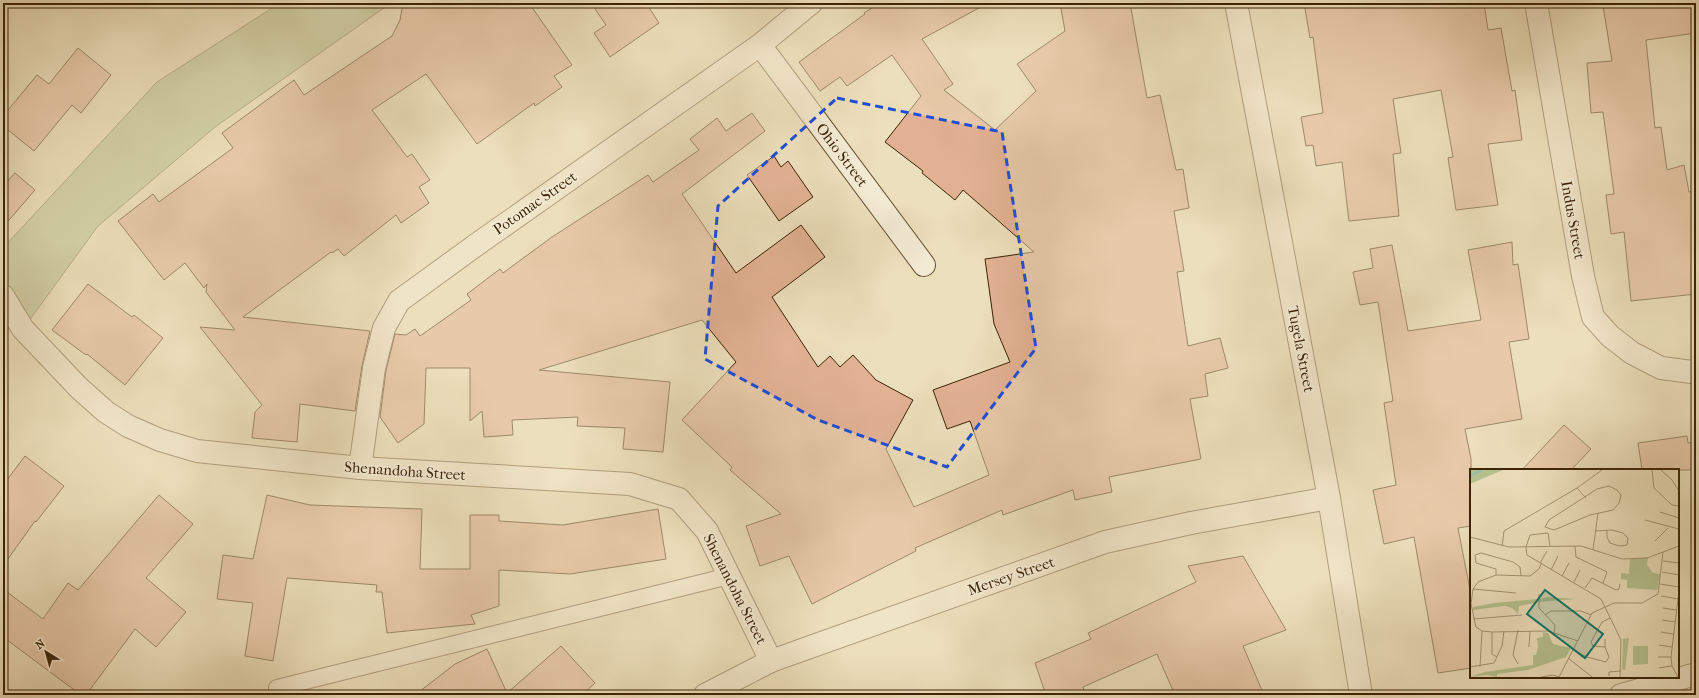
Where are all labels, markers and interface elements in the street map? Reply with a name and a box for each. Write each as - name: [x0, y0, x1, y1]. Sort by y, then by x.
- street label: Ohio Street: [812, 120, 872, 191]
- street label: Potomac Street: [490, 167, 581, 238]
- street label: Indus Street: [1557, 179, 1589, 261]
- street label: Tugela Street: [1284, 304, 1318, 394]
- street label: Shenandoha Street: [344, 458, 467, 484]
- inset map: [1470, 469, 1679, 678]
- street label: Shenandoha Street: [699, 531, 771, 648]
- street label: Mersey Street: [965, 552, 1057, 599]
- north arrow: [26, 632, 66, 672]
- text: N: [33, 636, 48, 652]

